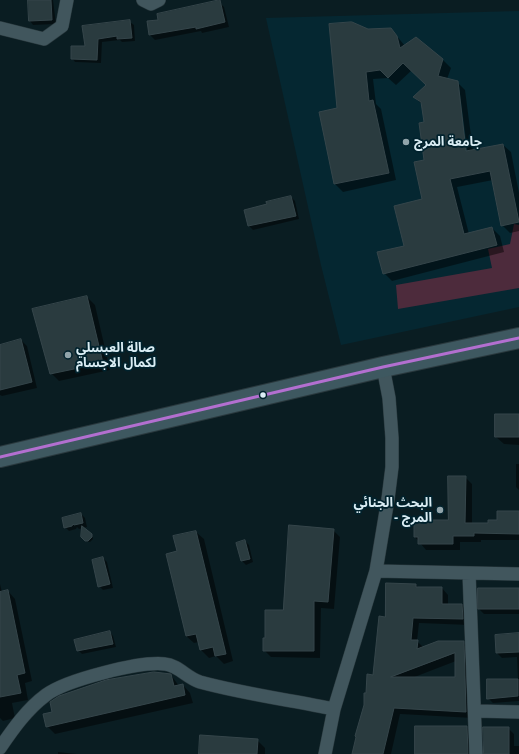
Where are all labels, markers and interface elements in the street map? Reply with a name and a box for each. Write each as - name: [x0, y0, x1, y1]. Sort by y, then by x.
- place label: جامعة المرج: [414, 134, 482, 150]
- marker: جامعة المرج: [401, 137, 411, 147]
- place label: صالة العبسلي لكمال الاجسام: [76, 340, 156, 371]
- marker: صالة العبسلي لكمال الاجسام: [63, 350, 73, 360]
- unlabelled marker: [258, 390, 268, 400]
- place label: البحث الجنائي - المرج: [353, 495, 432, 526]
- marker: البحث الجنائي - المرج: [435, 505, 445, 515]

